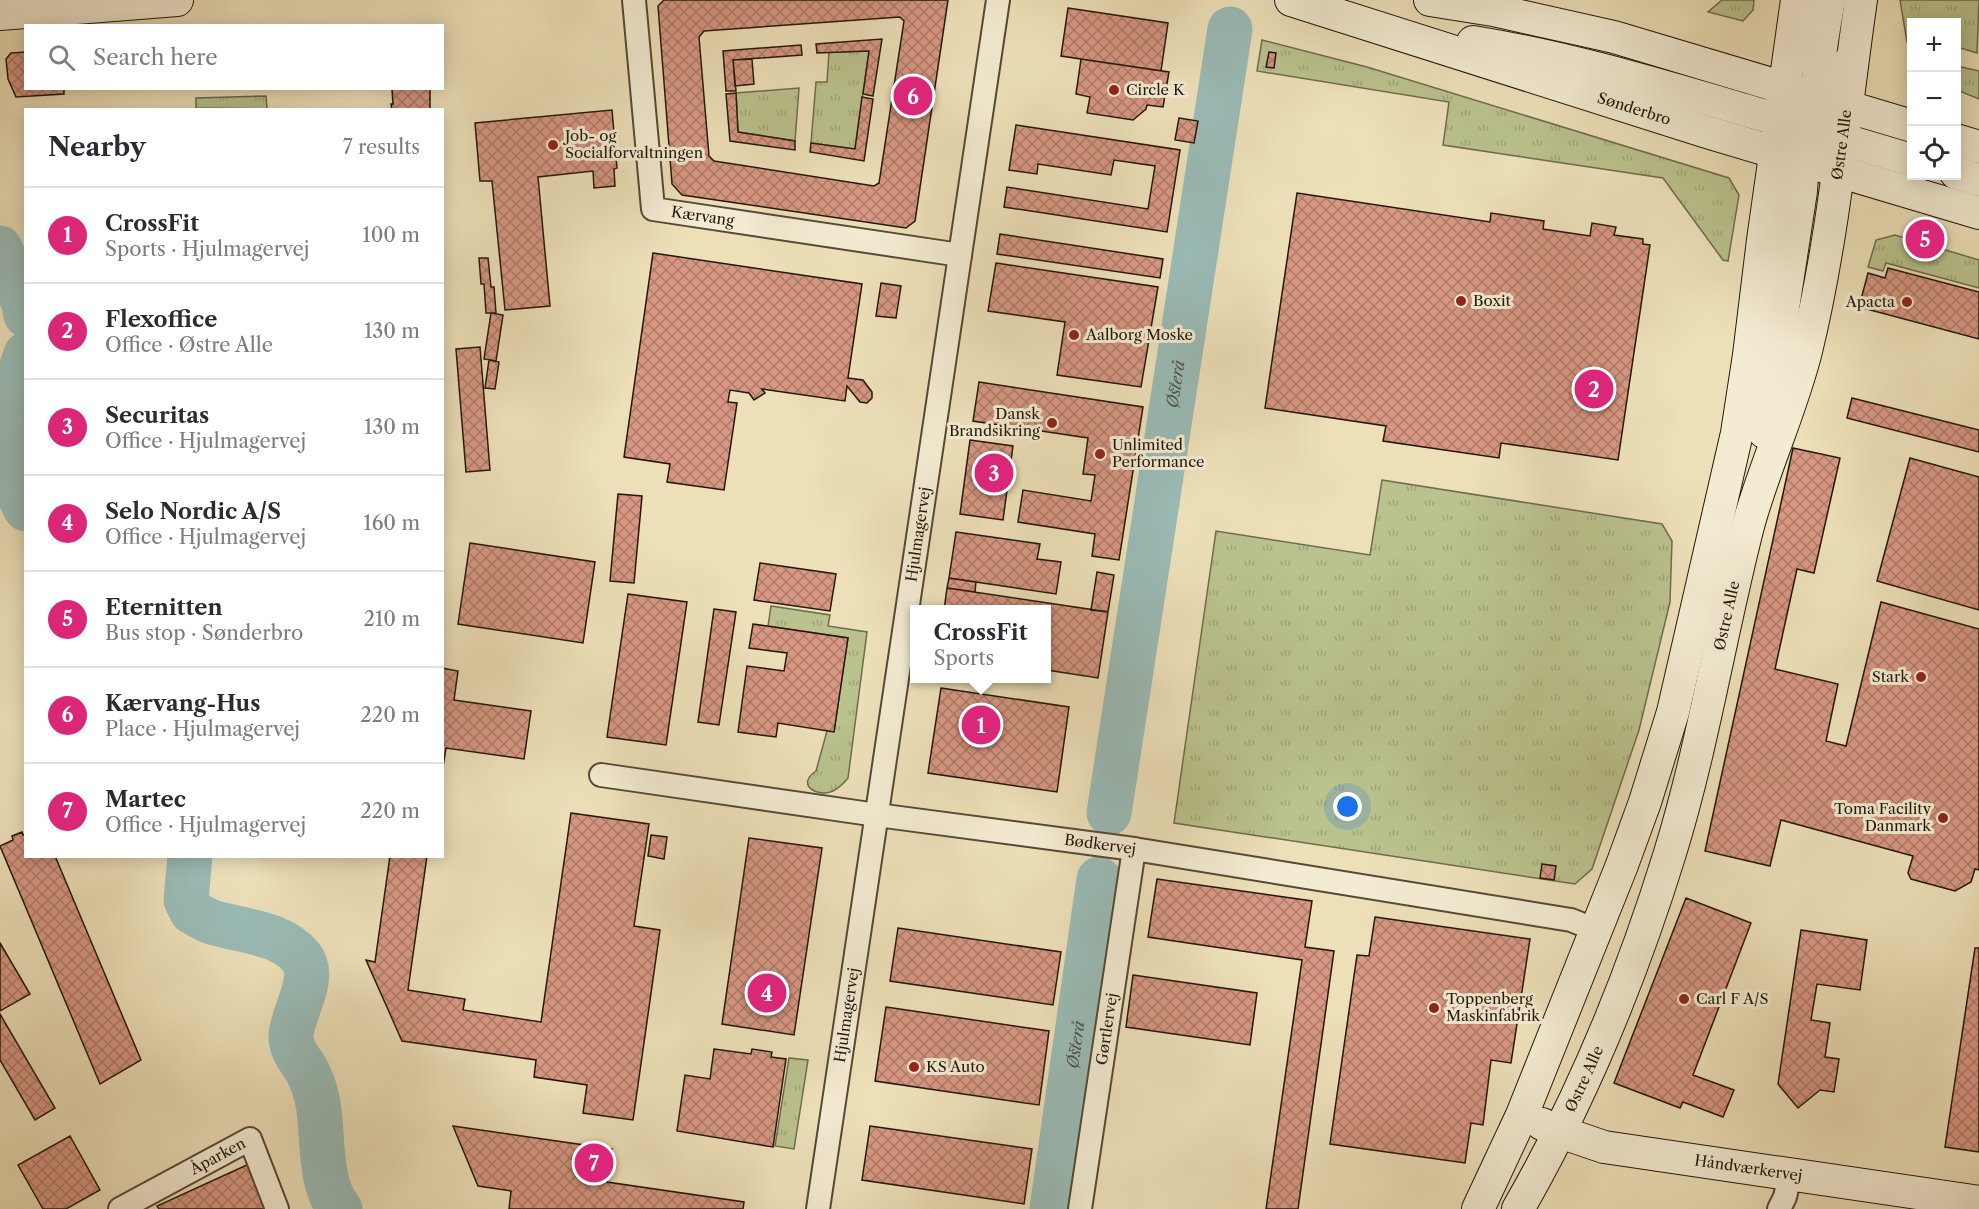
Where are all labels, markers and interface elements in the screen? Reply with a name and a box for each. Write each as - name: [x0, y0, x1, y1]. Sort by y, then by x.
- map controls: [1907, 18, 1961, 180]
- button: +: [1907, 18, 1961, 72]
- search box: [24, 24, 444, 90]
- icon: search: [45, 41, 78, 74]
- text: Search here: [93, 44, 218, 71]
- button: −: [1907, 72, 1961, 126]
- pin: 6: [894, 74, 932, 118]
- place label: Circle K: [1126, 80, 1186, 99]
- marker: Circle K: [1107, 83, 1121, 97]
- street label: Sønderbro: [1595, 88, 1673, 129]
- street label: Østre Alle: [1827, 108, 1855, 181]
- place label: Job- og Socialforvaltningen: [563, 126, 704, 162]
- button: locate: [1907, 126, 1961, 180]
- text: Nearby: [48, 131, 146, 163]
- text: 7 results: [343, 135, 420, 159]
- marker: Job- og Socialforvaltningen: [546, 138, 560, 152]
- street label: Kærvang: [670, 202, 736, 230]
- text: CrossFit: [105, 210, 199, 237]
- pin: 5: [1906, 216, 1944, 262]
- text: 1: [63, 223, 72, 247]
- text: 100 m: [362, 223, 420, 247]
- text: Sports · Hjulmagervej: [105, 237, 309, 261]
- place label: Boxit: [1473, 291, 1512, 310]
- place label: Apacta: [1845, 292, 1895, 311]
- marker: Boxit: [1454, 294, 1468, 308]
- marker: Apacta: [1900, 295, 1914, 309]
- text: Flexoffice: [105, 306, 217, 333]
- text: 2: [62, 319, 73, 343]
- text: 130 m: [364, 319, 420, 343]
- place label: Aalborg Moske: [1085, 325, 1193, 344]
- marker: Aalborg Moske: [1067, 328, 1081, 342]
- text: Office · Østre Alle: [105, 333, 273, 357]
- water label: Østerå: [1162, 358, 1189, 409]
- pin: 2: [1574, 366, 1614, 412]
- text: Securitas: [105, 402, 209, 429]
- place label: Dansk Brandsikring: [949, 404, 1041, 440]
- text: 3: [62, 415, 73, 439]
- text: 130 m: [364, 415, 420, 439]
- marker: Dansk Brandsikring: [1045, 416, 1059, 430]
- text: Office · Hjulmagervej: [105, 429, 306, 453]
- place label: Unlimited Performance: [1112, 435, 1204, 471]
- marker: Unlimited Performance: [1093, 447, 1107, 461]
- pin: 3: [974, 450, 1014, 496]
- street label: Hjulmagervej: [902, 486, 934, 583]
- text: Selo Nordic A/S: [105, 498, 281, 525]
- text: 4: [62, 511, 73, 535]
- text: 160 m: [363, 511, 420, 535]
- text: Office · Hjulmagervej: [105, 525, 306, 549]
- street label: Østre Alle: [1710, 579, 1743, 652]
- text: Eternitten: [105, 594, 223, 621]
- popup: [910, 605, 1051, 683]
- text: 5: [62, 607, 73, 631]
- text: 210 m: [363, 607, 420, 631]
- text: CrossFit: [934, 619, 1027, 646]
- text: Bus stop · Sønderbro: [105, 621, 303, 645]
- text: Sports: [934, 646, 994, 670]
- place label: Stark: [1872, 667, 1910, 686]
- marker: Stark: [1914, 670, 1928, 684]
- text: Kærvang-Hus: [105, 690, 260, 717]
- pin: 1: [962, 702, 1000, 748]
- text: 6: [62, 703, 73, 727]
- text: 220 m: [360, 703, 420, 727]
- text: Place · Hjulmagervej: [105, 717, 300, 741]
- text: Martec: [105, 786, 186, 813]
- your location: [1333, 792, 1362, 821]
- text: 7: [62, 799, 73, 823]
- text: 220 m: [360, 799, 420, 823]
- place label: Toma Facility Danmark: [1834, 799, 1932, 835]
- marker: Toma Facility Danmark: [1936, 811, 1950, 825]
- text: Office · Hjulmagervej: [105, 813, 306, 837]
- street label: Bødkervej: [1063, 830, 1137, 858]
- street label: Hjulmagervej: [830, 966, 863, 1064]
- pin: 4: [748, 970, 786, 1016]
- place label: Toppenberg Maskinfabrik: [1446, 989, 1541, 1025]
- place label: Carl F A/S: [1696, 989, 1768, 1008]
- street label: Gørtlervej: [1092, 992, 1121, 1066]
- marker: Carl F A/S: [1677, 992, 1691, 1006]
- marker: Toppenberg Maskinfabrik: [1427, 1001, 1441, 1015]
- water label: Østerå: [1062, 1019, 1089, 1070]
- street label: Østre Alle: [1561, 1043, 1607, 1115]
- place label: KS Auto: [926, 1057, 985, 1076]
- marker: KS Auto: [907, 1060, 921, 1074]
- street label: Åparken: [185, 1133, 249, 1179]
- pin: 7: [574, 1140, 614, 1186]
- street label: Håndværkervej: [1693, 1150, 1804, 1185]

